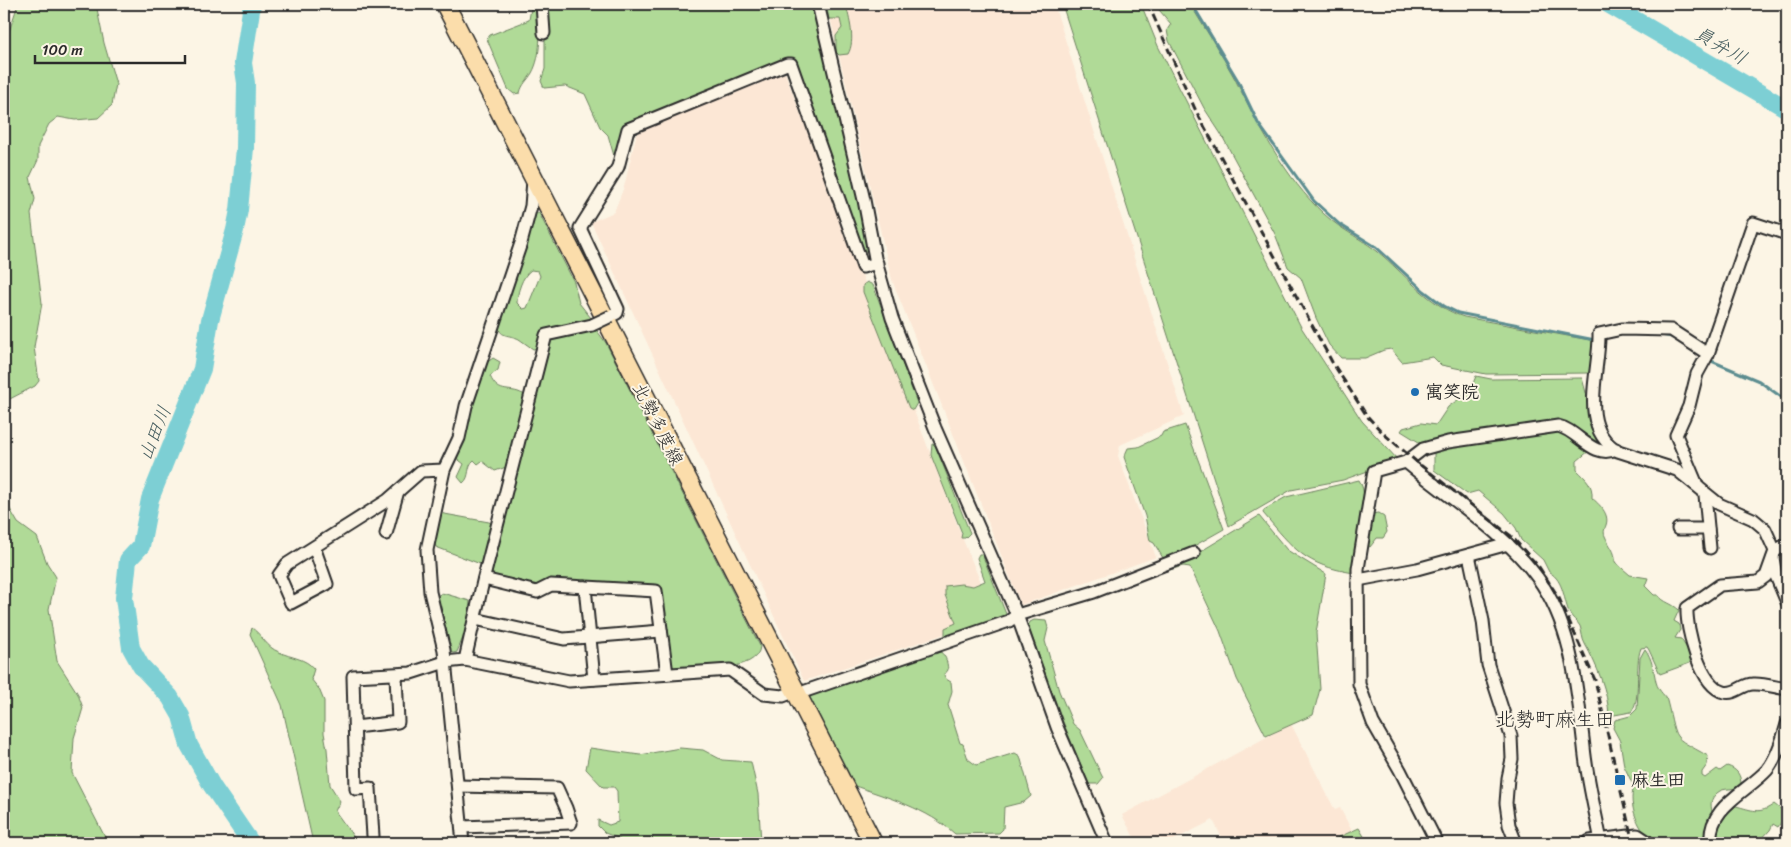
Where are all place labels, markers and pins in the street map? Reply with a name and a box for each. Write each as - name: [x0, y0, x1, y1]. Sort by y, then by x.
- place label: 寓笑院: [1425, 376, 1479, 408]
- marker: 寓笑院: [1409, 386, 1421, 398]
- place label: 麻生田: [1631, 764, 1685, 796]
- marker: 麻生田: [1613, 773, 1627, 787]

